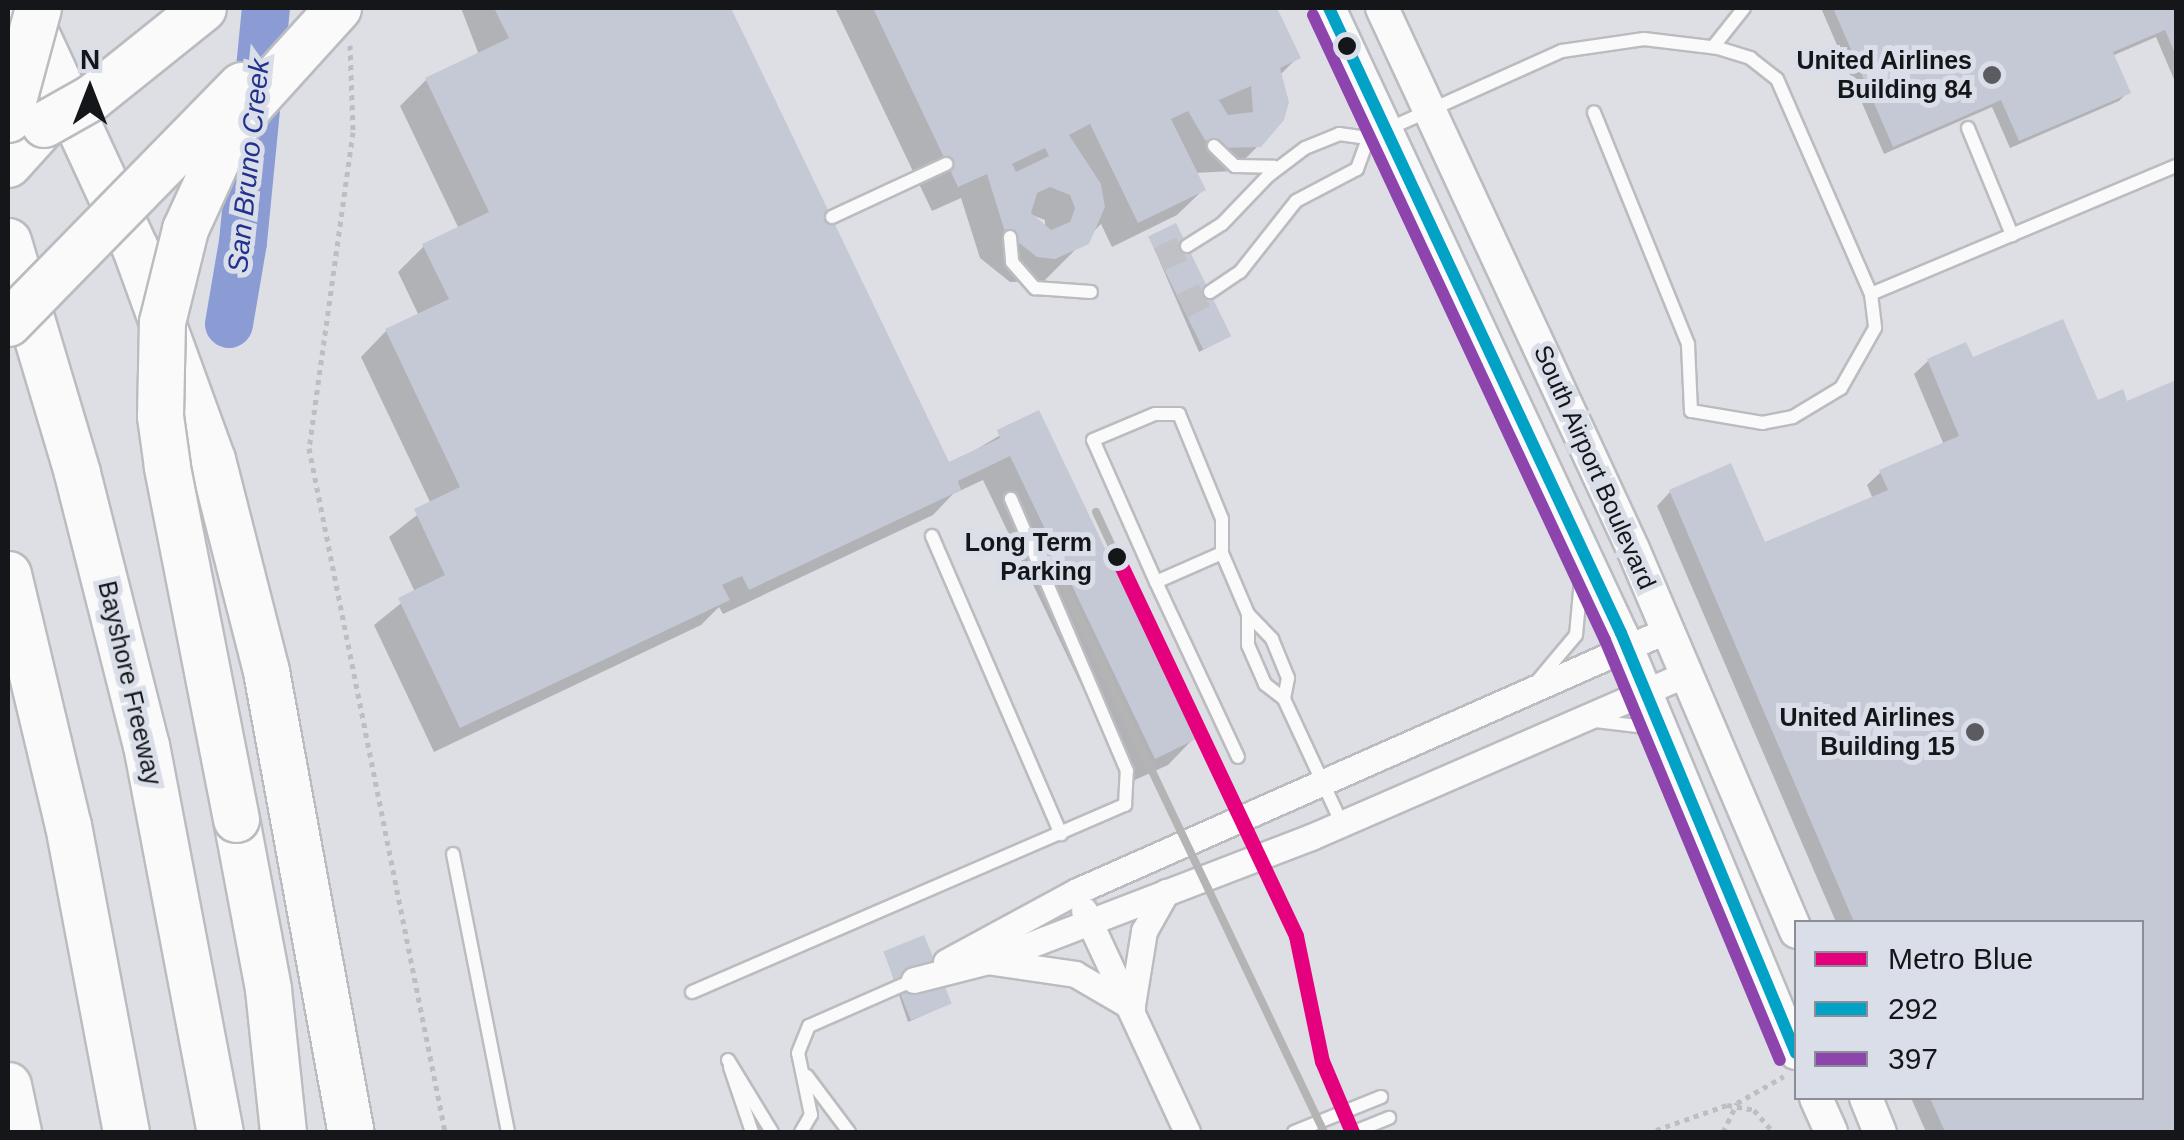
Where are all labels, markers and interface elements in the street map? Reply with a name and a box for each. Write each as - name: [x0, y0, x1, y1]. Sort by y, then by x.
- unlabelled marker: [1337, 36, 1357, 56]
- north arrow: [40, 40, 140, 140]
- text: N: [80, 44, 100, 75]
- place label: United Airlines Building 84: [1796, 46, 1972, 105]
- water label: San Bruno Creek: [221, 57, 277, 275]
- marker: United Airlines Building 84: [1981, 64, 2003, 86]
- street label: South Airport Boulevard: [1527, 340, 1663, 594]
- place label: Long Term Parking: [965, 528, 1092, 587]
- marker: Long Term Parking: [1101, 541, 1133, 573]
- street label: Bayshore Freeway: [92, 578, 168, 788]
- place label: United Airlines Building 15: [1779, 703, 1955, 762]
- marker: United Airlines Building 15: [1964, 721, 1986, 743]
- legend: [1794, 920, 2144, 1100]
- text: Metro Blue: [1888, 942, 2033, 975]
- text: 292: [1888, 992, 1938, 1025]
- text: 397: [1888, 1042, 1938, 1075]

